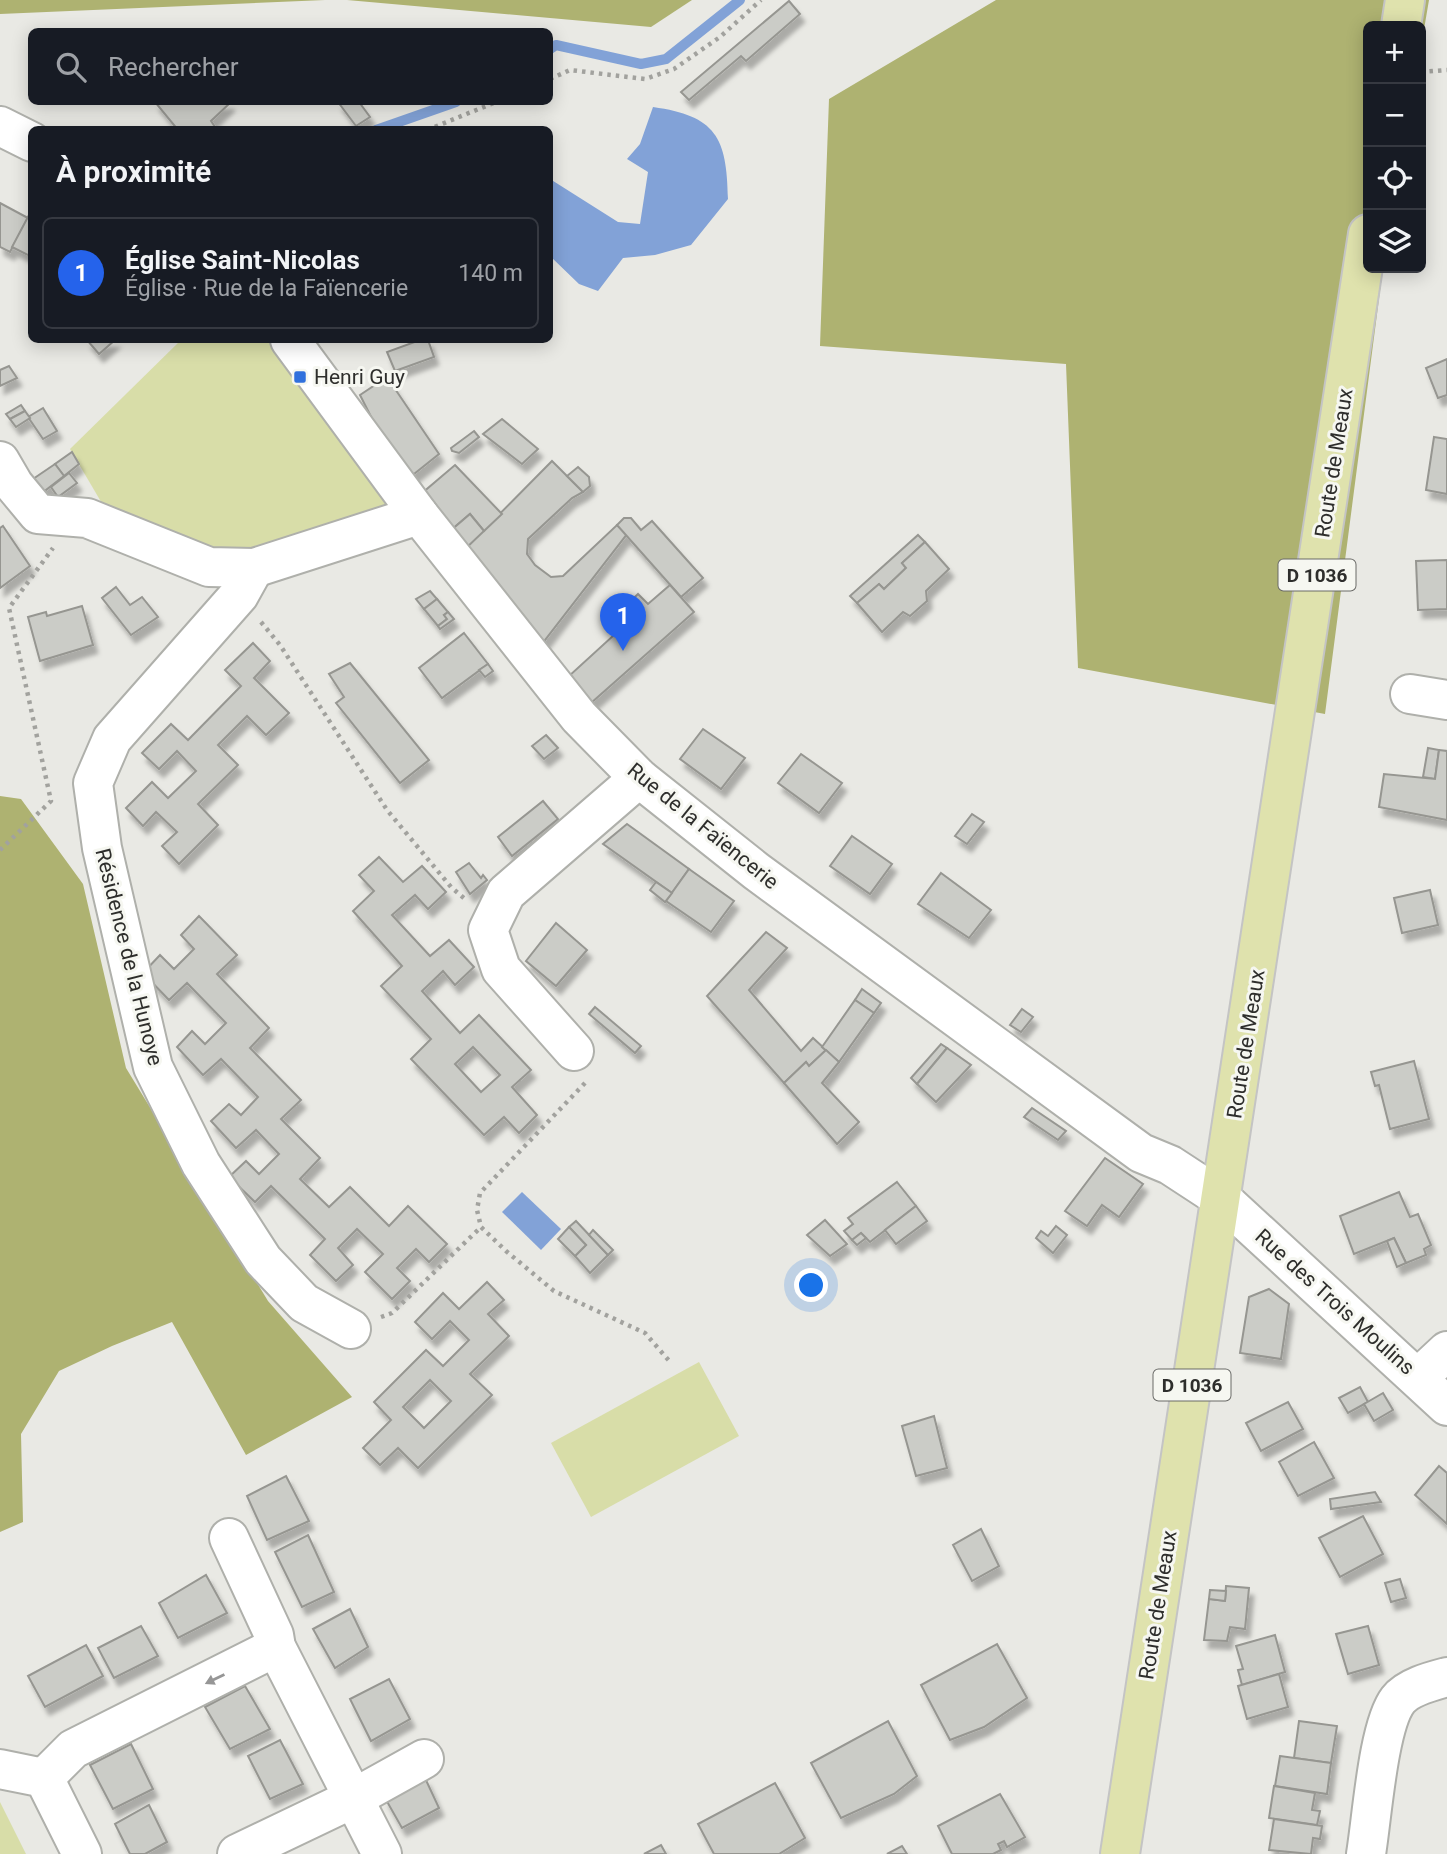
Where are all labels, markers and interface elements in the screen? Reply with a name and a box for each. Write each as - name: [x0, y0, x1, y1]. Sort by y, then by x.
- map controls: [1363, 21, 1426, 273]
- button: +: [1363, 21, 1426, 84]
- search box: [28, 28, 553, 105]
- icon: search: [52, 48, 90, 86]
- text: Rechercher: [108, 52, 239, 82]
- button: −: [1363, 84, 1426, 147]
- button: locate: [1363, 147, 1426, 210]
- text: À proximité: [56, 154, 211, 189]
- button: layers: [1363, 210, 1426, 273]
- text: Église Saint-Nicolas: [125, 245, 360, 275]
- text: 1: [74, 260, 88, 287]
- text: 140 m: [458, 260, 523, 287]
- text: Église · Rue de la Faïencerie: [125, 275, 408, 302]
- place label: Henri Guy: [314, 365, 405, 389]
- marker: Henri Guy: [292, 369, 308, 385]
- street label: Route de Meaux: [1310, 387, 1358, 539]
- road number: D 1036: [1278, 560, 1356, 590]
- pin: 1: [600, 593, 646, 651]
- street label: Rue de la Faïencerie: [623, 758, 783, 894]
- street label: Résidence de la Hunoye: [90, 846, 168, 1068]
- street label: Route de Meaux: [1222, 968, 1270, 1120]
- street label: Rue des Trois Moulins: [1250, 1224, 1420, 1380]
- your location: [794, 1268, 828, 1302]
- road number: D 1036: [1154, 1370, 1230, 1400]
- street label: Route de Meaux: [1134, 1529, 1182, 1681]
- one-way arrow: [205, 1674, 225, 1685]

